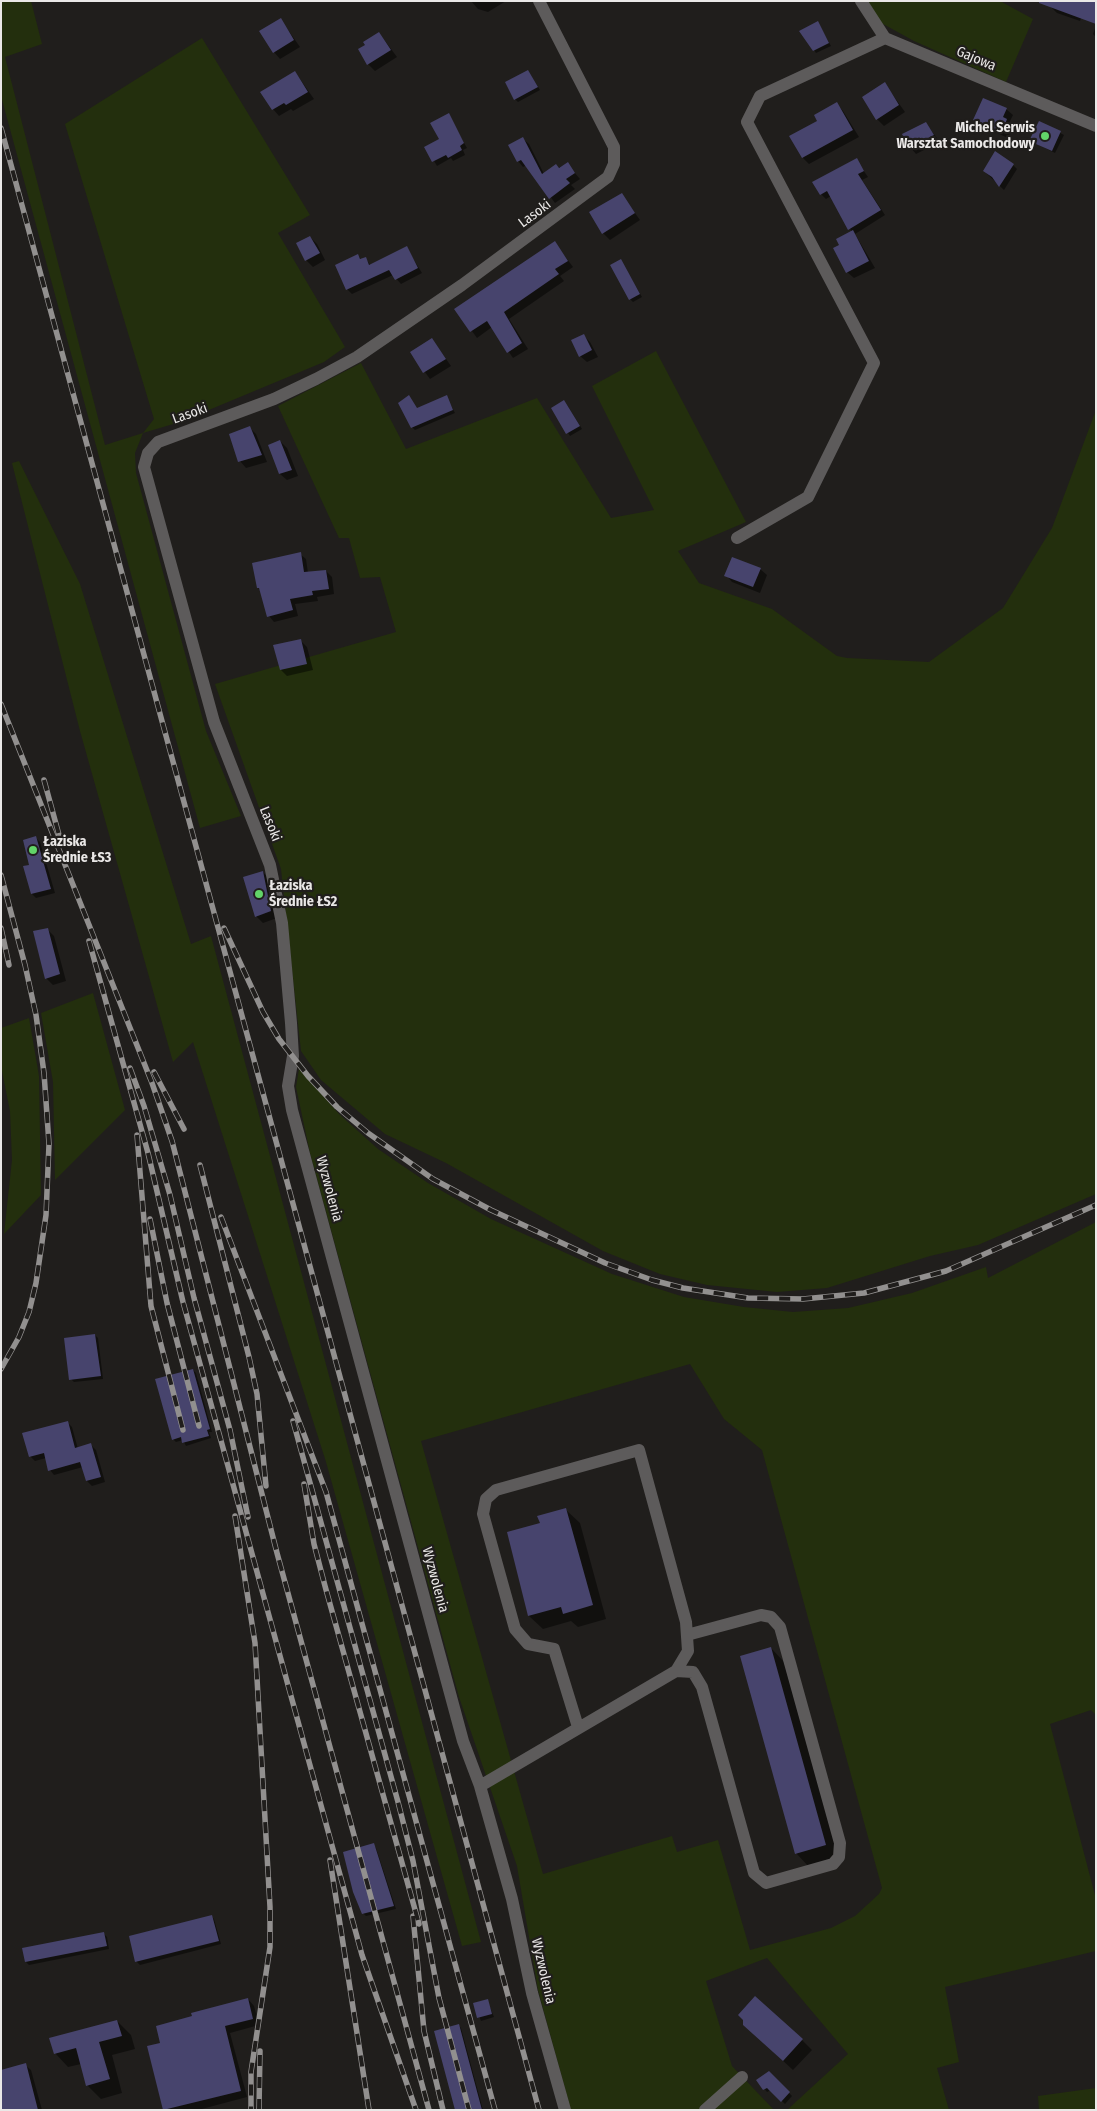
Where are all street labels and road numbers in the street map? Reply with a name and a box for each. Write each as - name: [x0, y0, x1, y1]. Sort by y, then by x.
- street label: Gajowa: [954, 43, 998, 75]
- street label: Lasoki: [515, 196, 555, 232]
- street label: Lasoki: [170, 400, 210, 428]
- street label: Lasoki: [255, 804, 285, 844]
- street label: Wyzwolenia: [312, 1154, 346, 1224]
- street label: Wyzwolenia: [418, 1545, 452, 1615]
- street label: Wyzwolenia: [527, 1936, 559, 2006]

